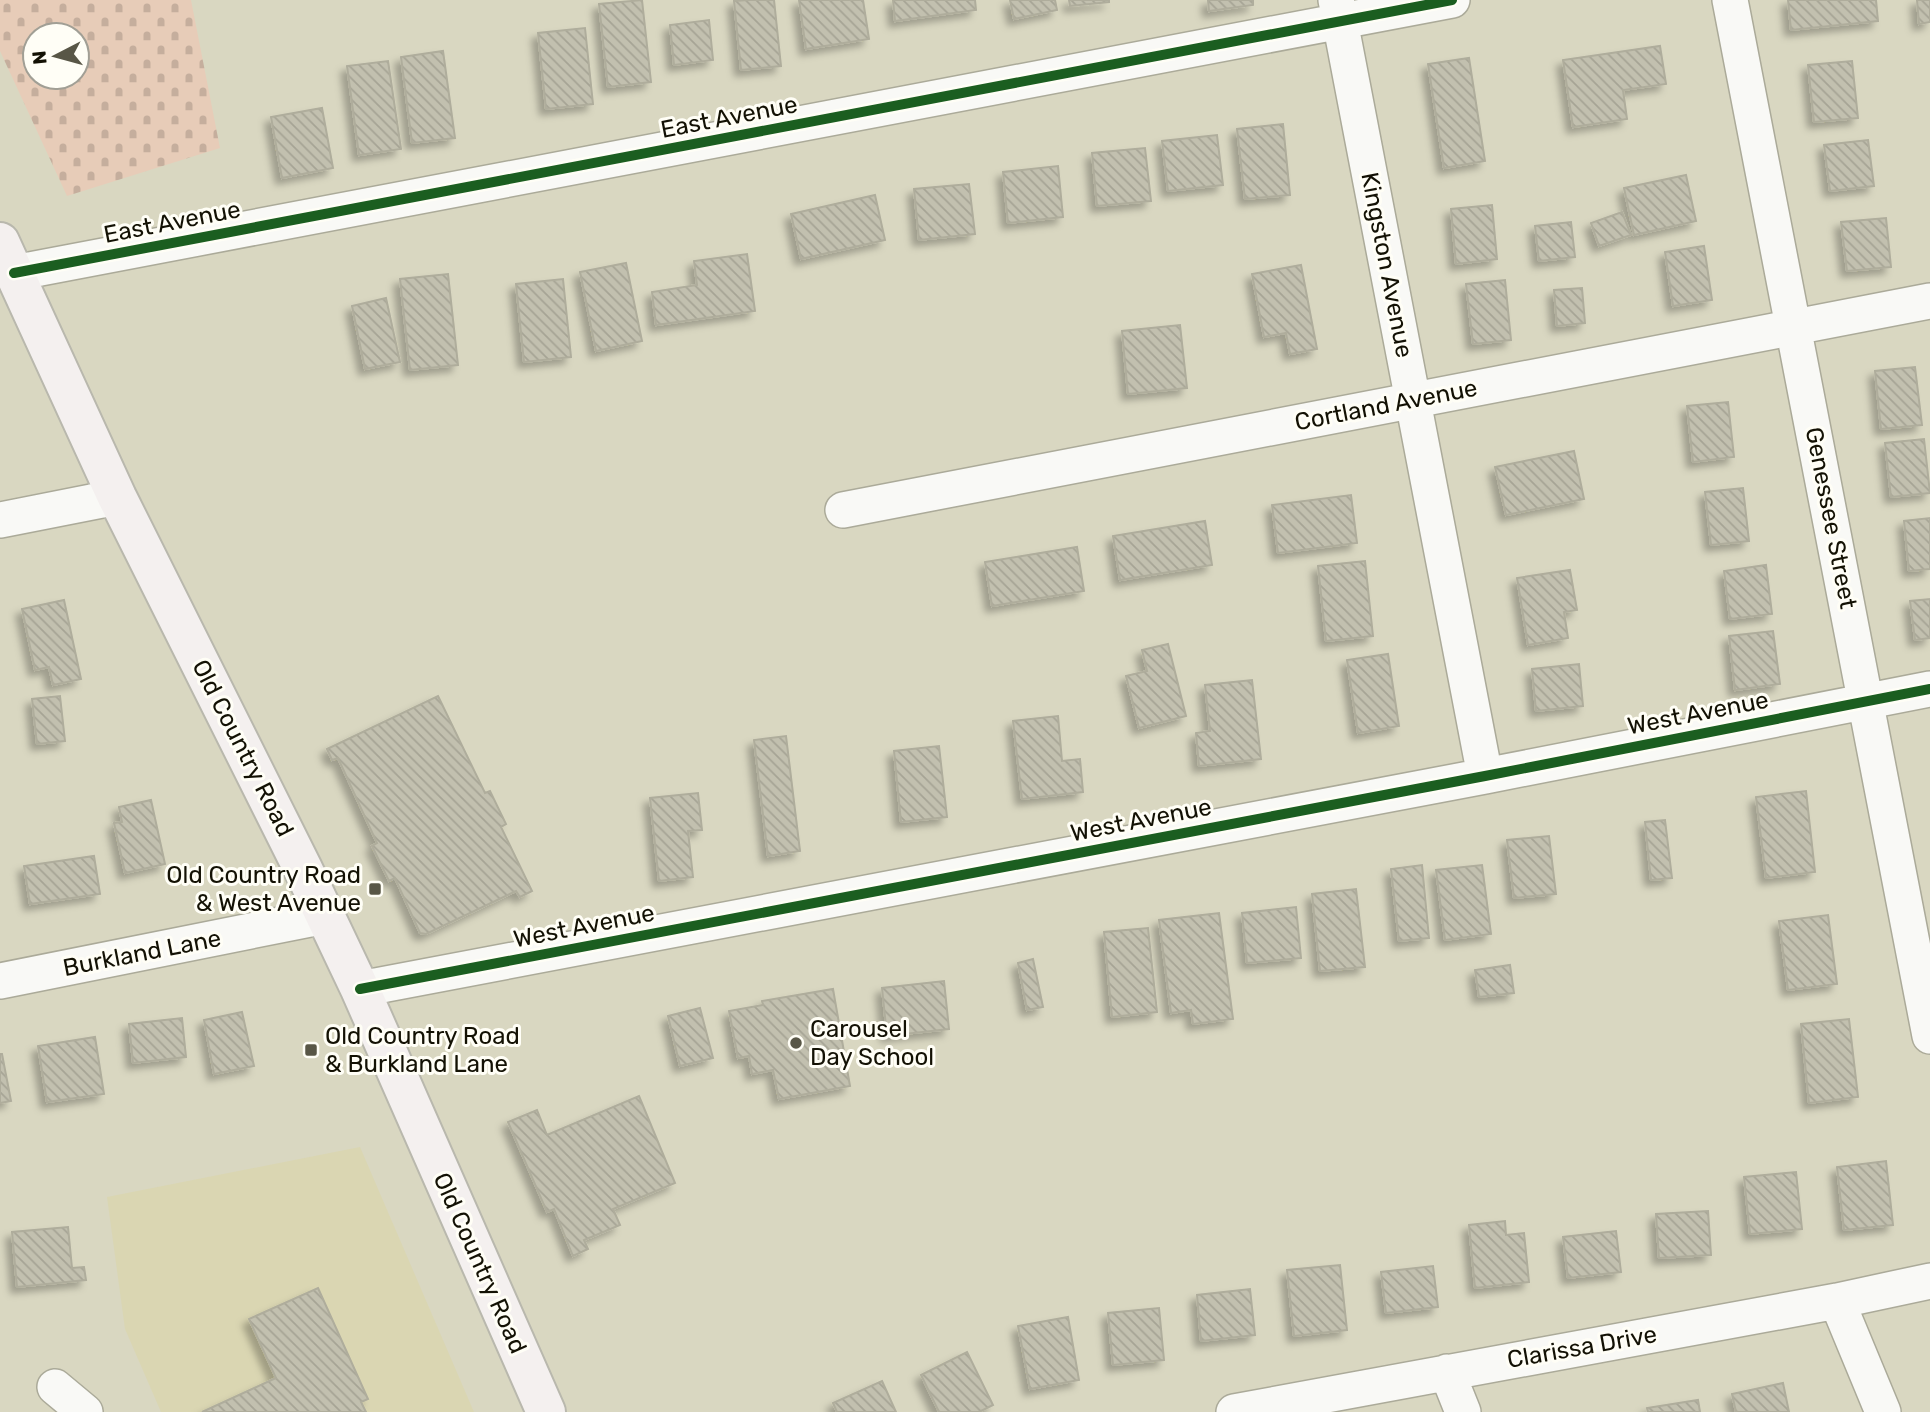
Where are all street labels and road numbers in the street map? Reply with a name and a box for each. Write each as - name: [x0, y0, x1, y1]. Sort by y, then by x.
- street label: East Avenue: [658, 90, 800, 144]
- street label: Kingston Avenue: [1355, 170, 1419, 360]
- street label: East Avenue: [101, 195, 243, 249]
- street label: Cortland Avenue: [1292, 374, 1480, 436]
- street label: Genessee Street: [1800, 425, 1862, 611]
- street label: Old Country Road: [186, 655, 300, 841]
- street label: West Avenue: [1625, 686, 1771, 740]
- street label: West Avenue: [1068, 793, 1214, 847]
- street label: West Avenue: [511, 899, 657, 953]
- street label: Burkland Lane: [61, 924, 223, 982]
- street label: Old Country Road: [428, 1168, 532, 1358]
- street label: Clarissa Drive: [1505, 1320, 1659, 1374]

